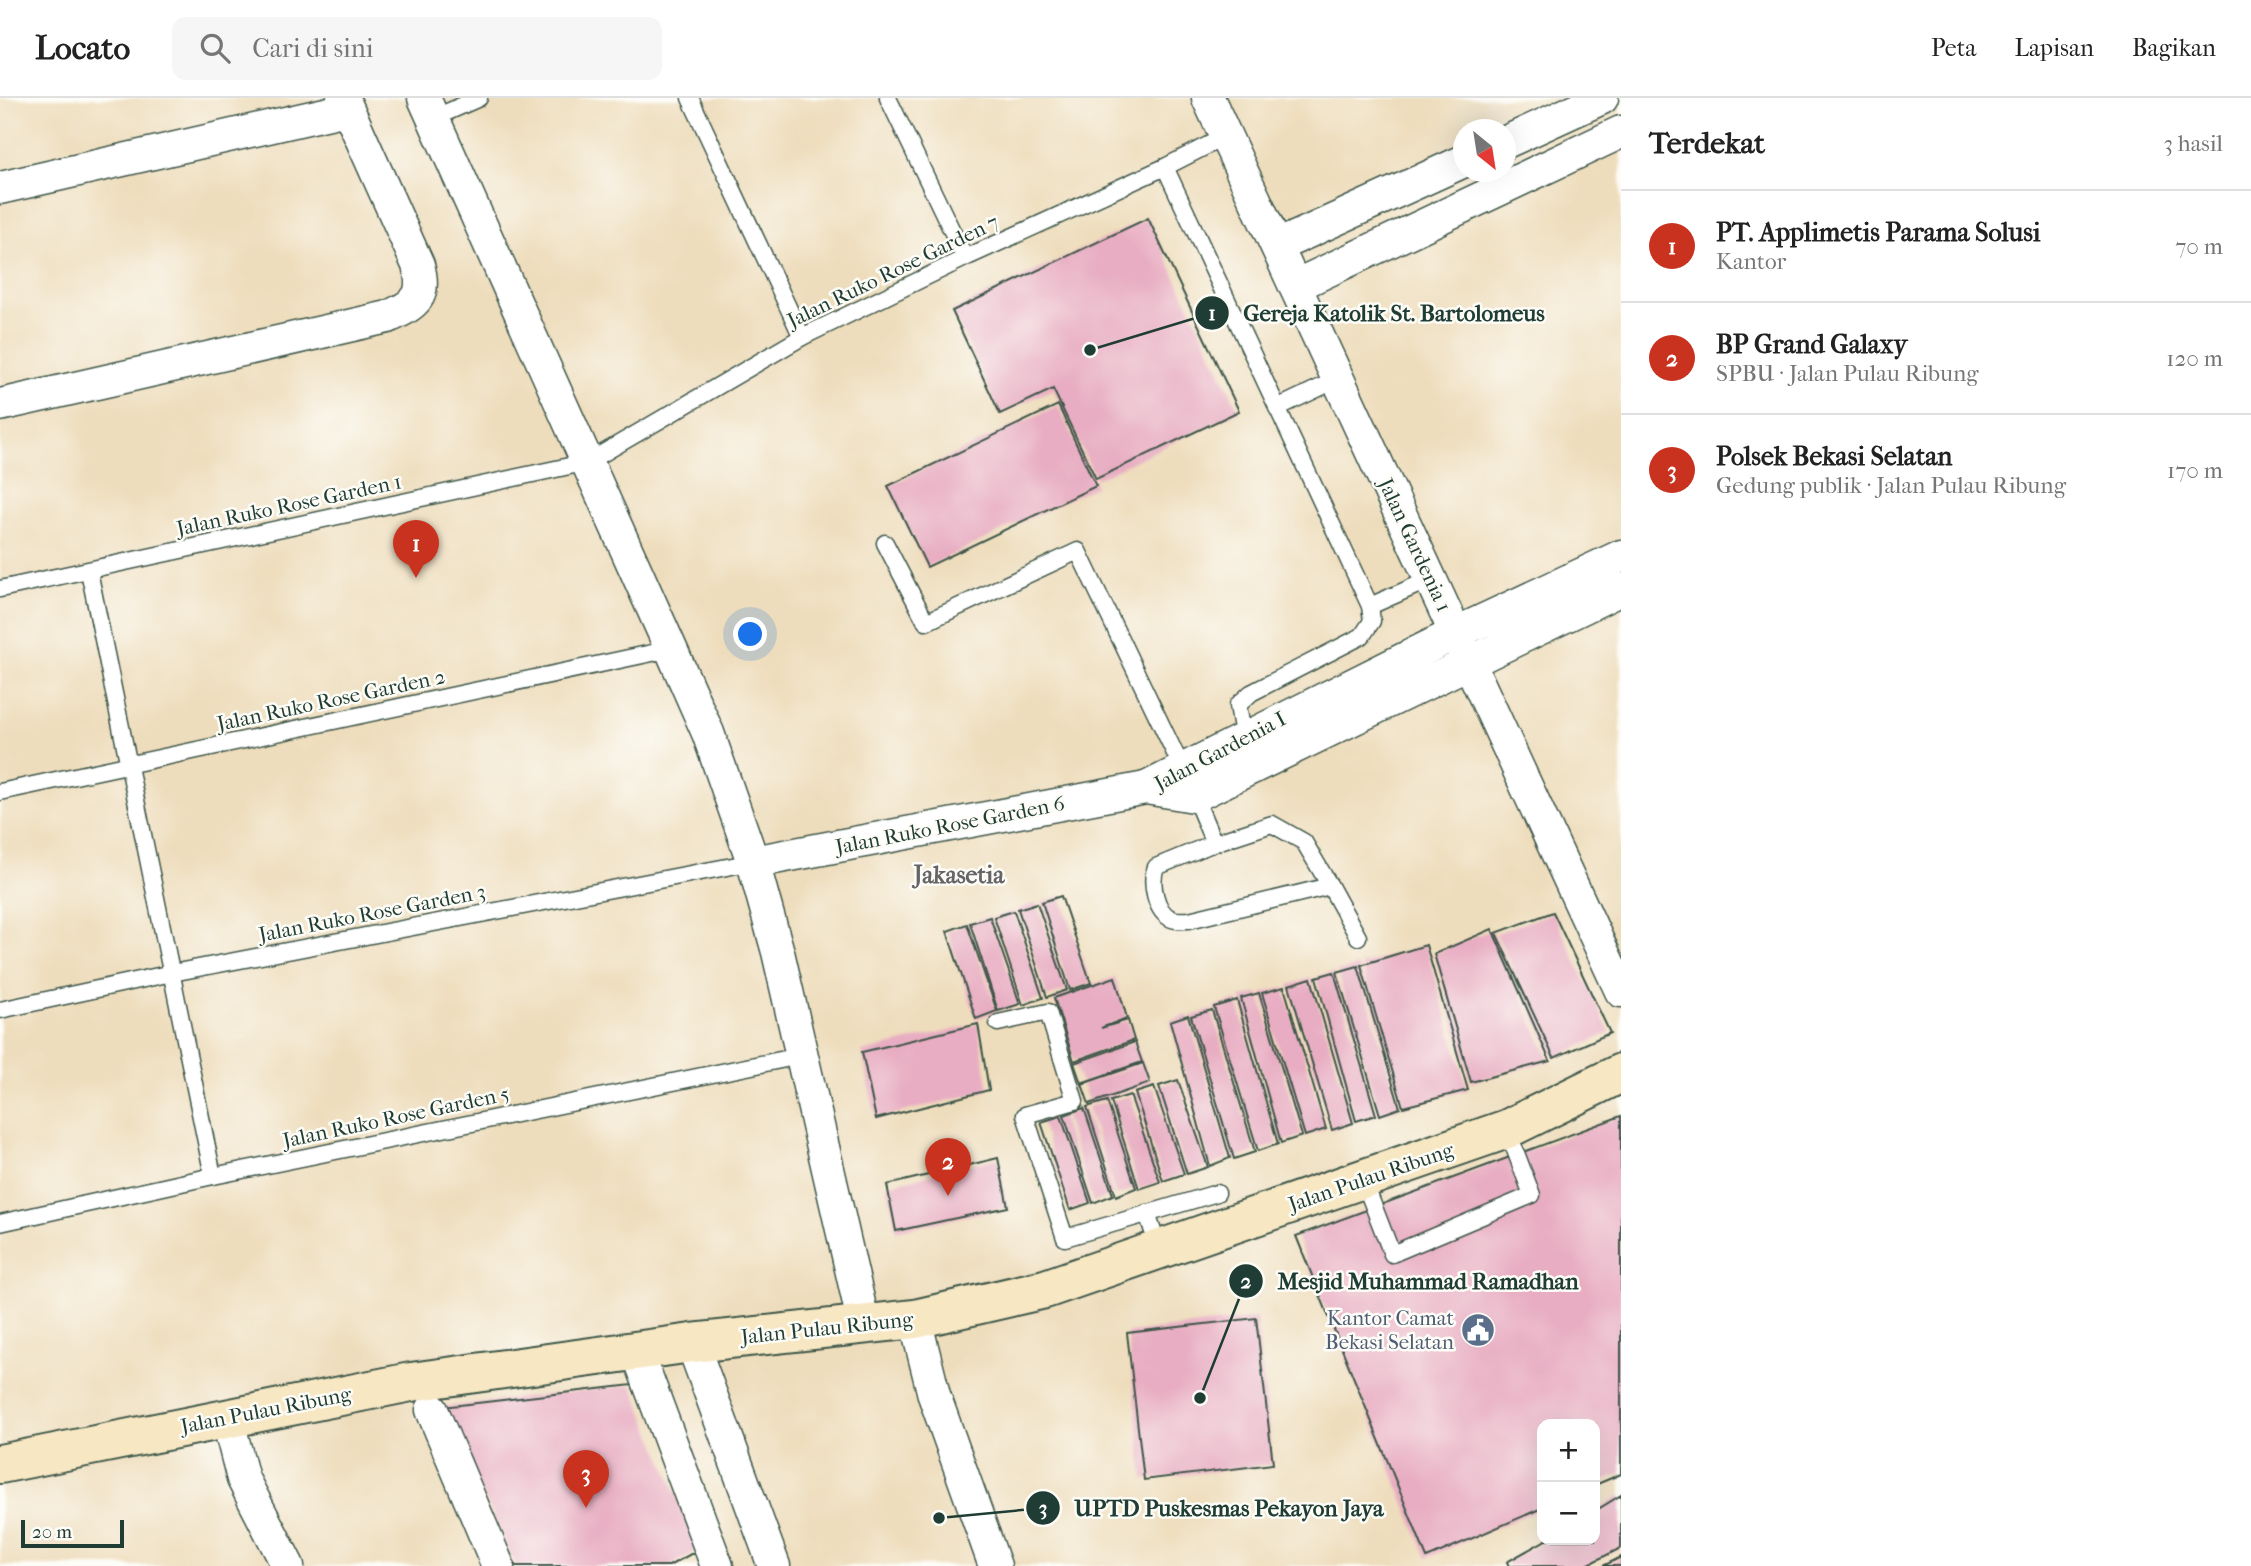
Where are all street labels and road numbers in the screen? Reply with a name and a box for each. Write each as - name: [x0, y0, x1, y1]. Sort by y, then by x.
- street label: Jalan Ruko Rose Garden 7: [782, 209, 1002, 333]
- street label: Jalan Ruko Rose Garden 1: [172, 469, 404, 541]
- street label: Jalan Gardenia 1: [1373, 473, 1456, 616]
- street label: Jalan Ruko Rose Garden 2: [213, 664, 447, 736]
- street label: Jalan Gardenia I: [1148, 706, 1290, 797]
- street label: Jalan Ruko Rose Garden 6: [831, 791, 1067, 859]
- street label: Jalan Ruko Rose Garden 3: [255, 879, 487, 947]
- street label: Jalan Ruko Rose Garden 5: [279, 1081, 511, 1153]
- street label: Jalan Pulau Ribung: [1283, 1137, 1458, 1217]
- street label: Jalan Pulau Ribung: [738, 1307, 915, 1349]
- street label: Jalan Pulau Ribung: [177, 1382, 354, 1439]

